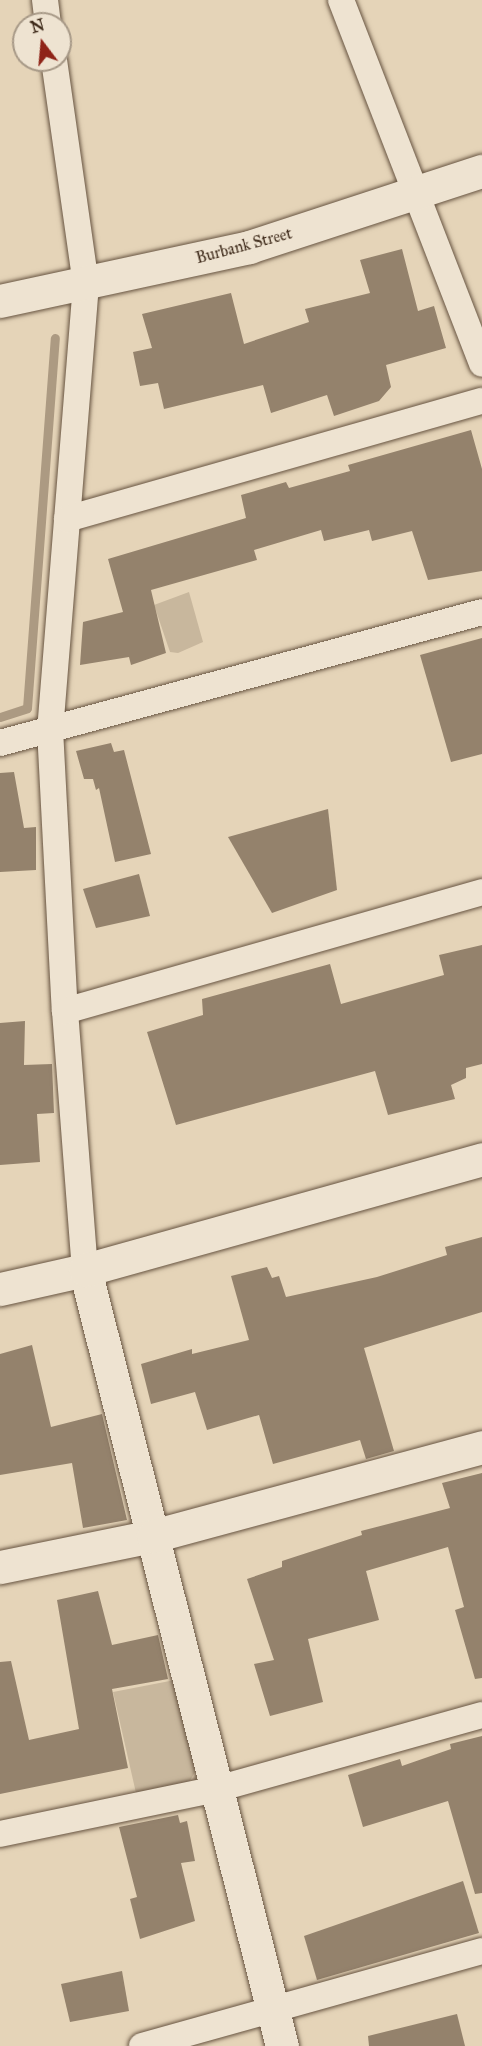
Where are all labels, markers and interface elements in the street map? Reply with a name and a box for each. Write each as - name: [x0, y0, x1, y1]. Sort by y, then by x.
- north arrow: [12, 12, 72, 72]
- text: N: [28, 15, 47, 37]
- street label: Burbank Street: [194, 224, 294, 268]

